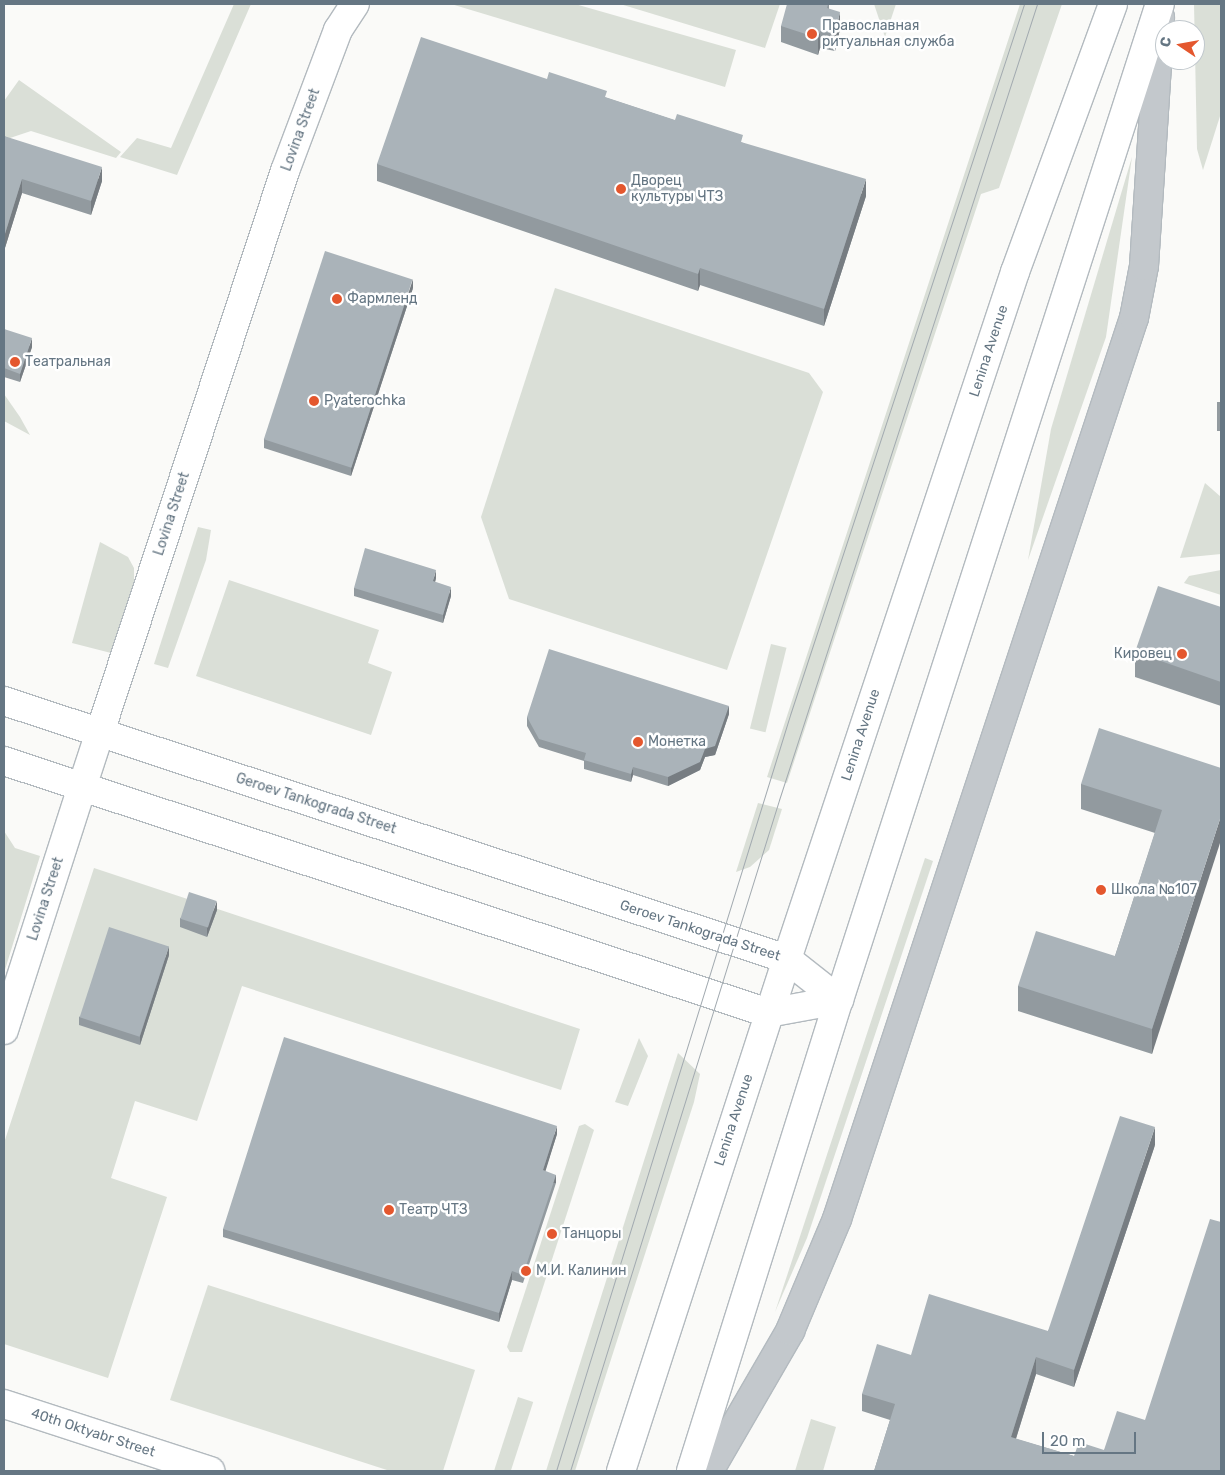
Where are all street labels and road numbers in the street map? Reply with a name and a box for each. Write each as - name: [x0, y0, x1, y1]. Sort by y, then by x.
- street label: Lovina Street: [278, 86, 324, 174]
- street label: Lenina Avenue: [966, 303, 1012, 399]
- street label: Lovina Street: [151, 470, 193, 558]
- street label: Lenina Avenue: [838, 687, 884, 783]
- street label: Geroev Tankograda Street: [233, 770, 399, 838]
- street label: Lovina Street: [25, 855, 67, 943]
- street label: Geroev Tankograda Street: [617, 897, 783, 965]
- street label: Lenina Avenue: [711, 1072, 757, 1168]
- street label: 40th Oktyabr Street: [29, 1405, 157, 1461]

